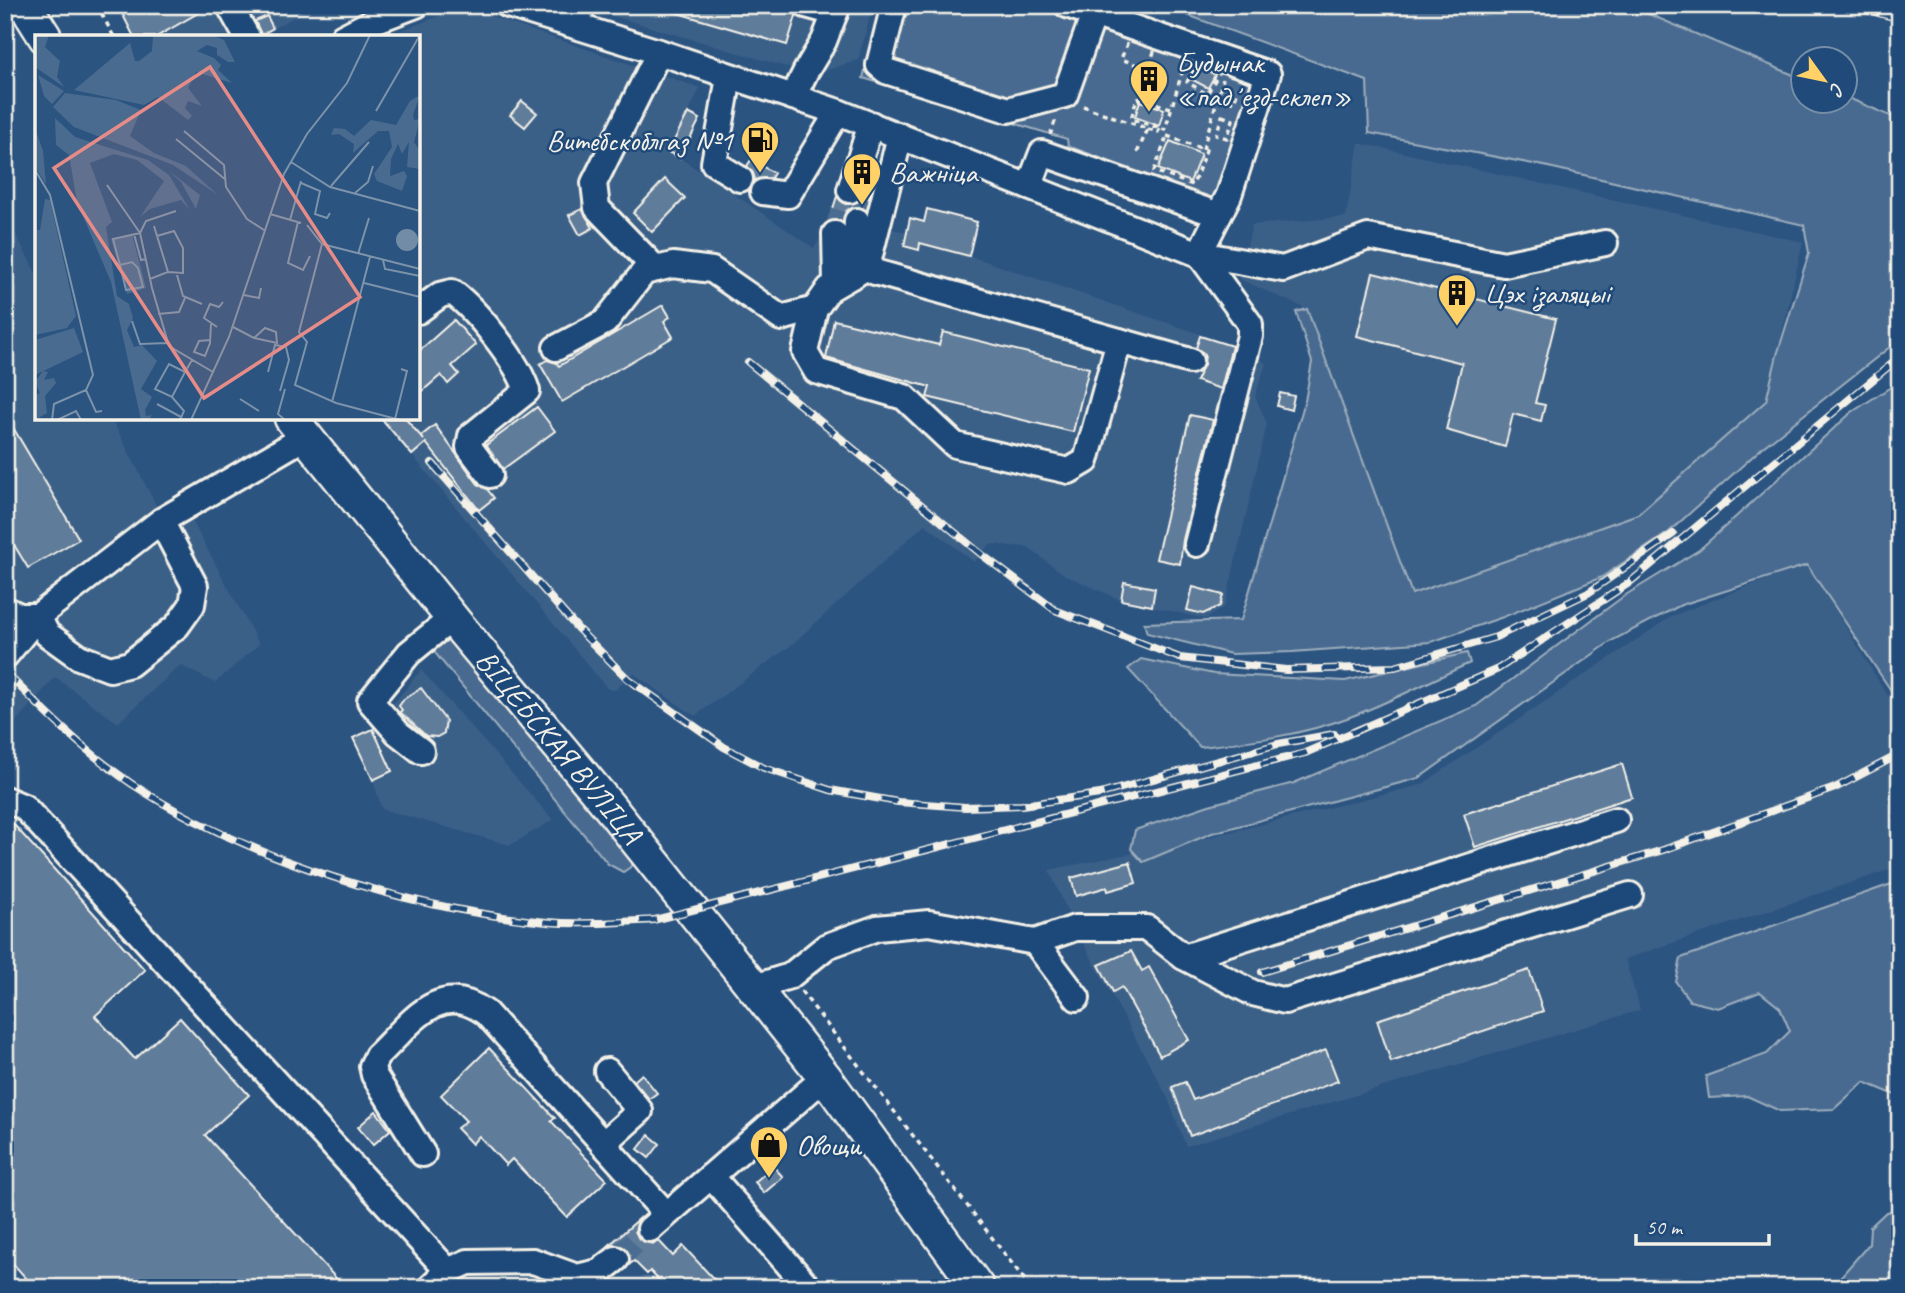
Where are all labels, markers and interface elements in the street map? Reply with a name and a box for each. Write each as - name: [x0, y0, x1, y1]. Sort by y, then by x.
- inset map: [35, 35, 420, 420]
- place label: Будынак «падʼезд-склеп»: [1176, 43, 1352, 115]
- north arrow: [1790, 46, 1860, 116]
- building icon: Будынак «падʼезд-склеп»: [1128, 58, 1170, 113]
- text: С: [1823, 78, 1850, 101]
- fuel station icon: Витебскоблгаз №1: [739, 119, 781, 174]
- place label: Витебскоблгаз №1: [547, 121, 734, 159]
- building icon: Важніца: [841, 151, 883, 206]
- place label: Важніца: [889, 153, 979, 191]
- building icon: Цэх ізаляцыі: [1436, 272, 1478, 327]
- place label: Цэх ізаляцыі: [1484, 274, 1613, 312]
- street label: ВІЦЕБСКАЯ ВУЛІЦА: [467, 642, 652, 853]
- shop icon: Овощи: [748, 1124, 790, 1179]
- place label: Овощи: [796, 1126, 862, 1164]
- scale bar: [1636, 1202, 1769, 1246]
- text: 50 m: [1646, 1214, 1684, 1240]

